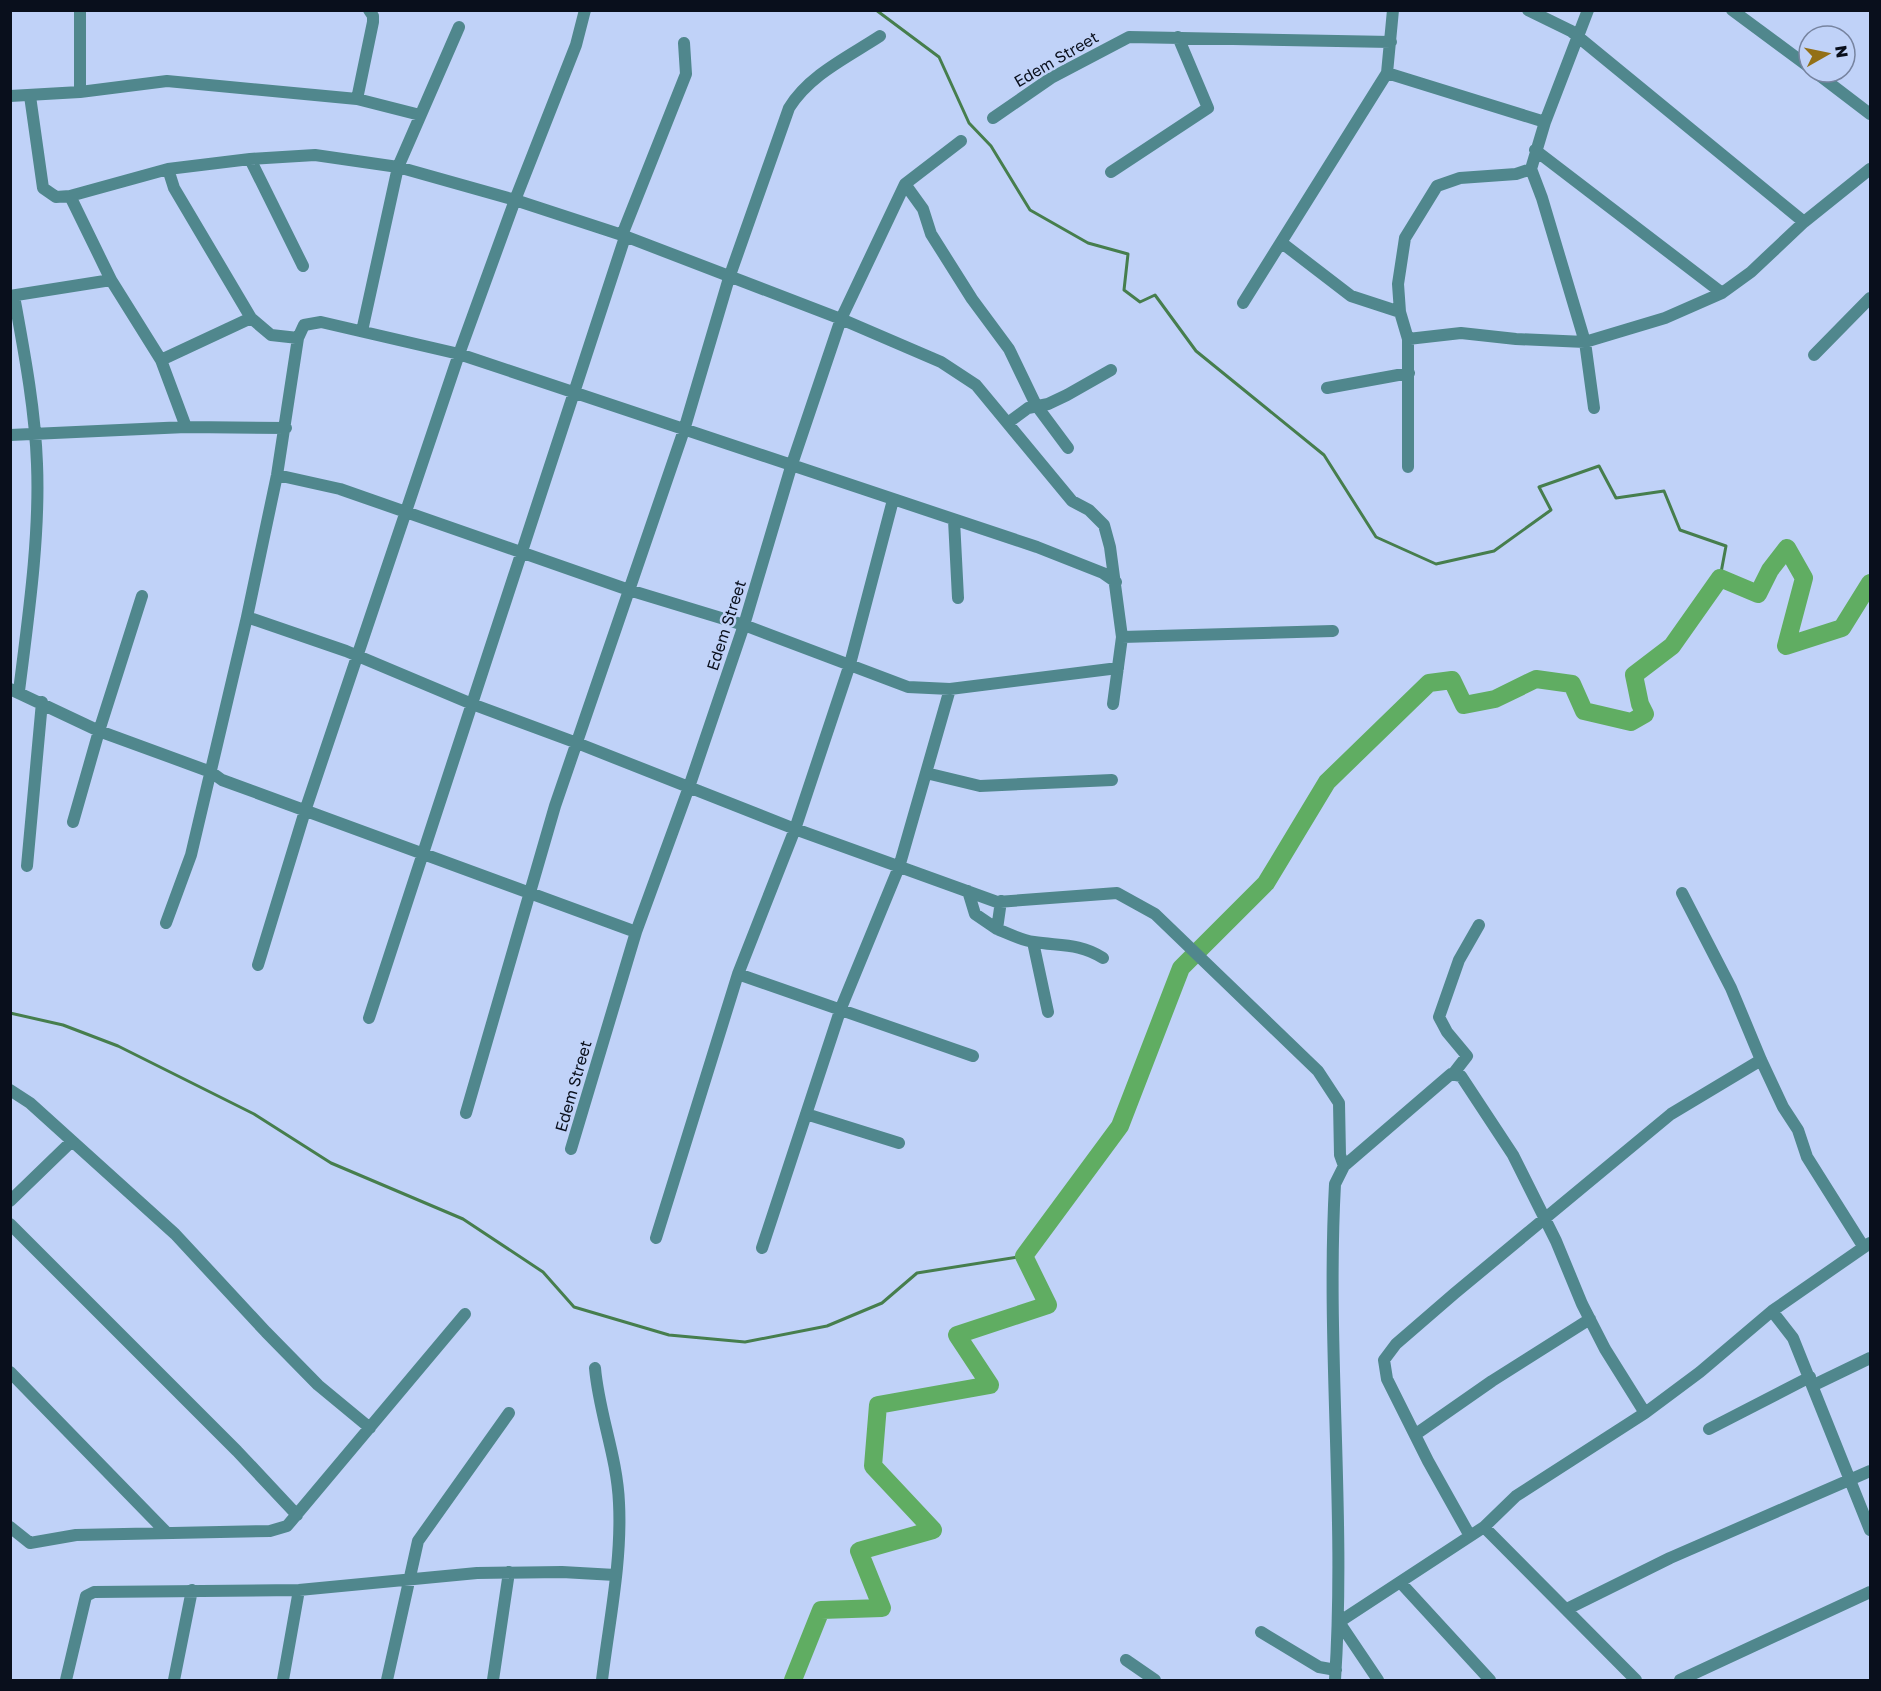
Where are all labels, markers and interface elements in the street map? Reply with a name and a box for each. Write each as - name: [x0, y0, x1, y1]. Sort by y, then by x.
- north arrow: [1797, 24, 1857, 84]
- street label: Edem Street: [1010, 27, 1102, 91]
- text: N: [1831, 44, 1853, 59]
- street label: Edem Street: [702, 577, 750, 673]
- street label: Edem Street: [550, 1038, 596, 1134]

